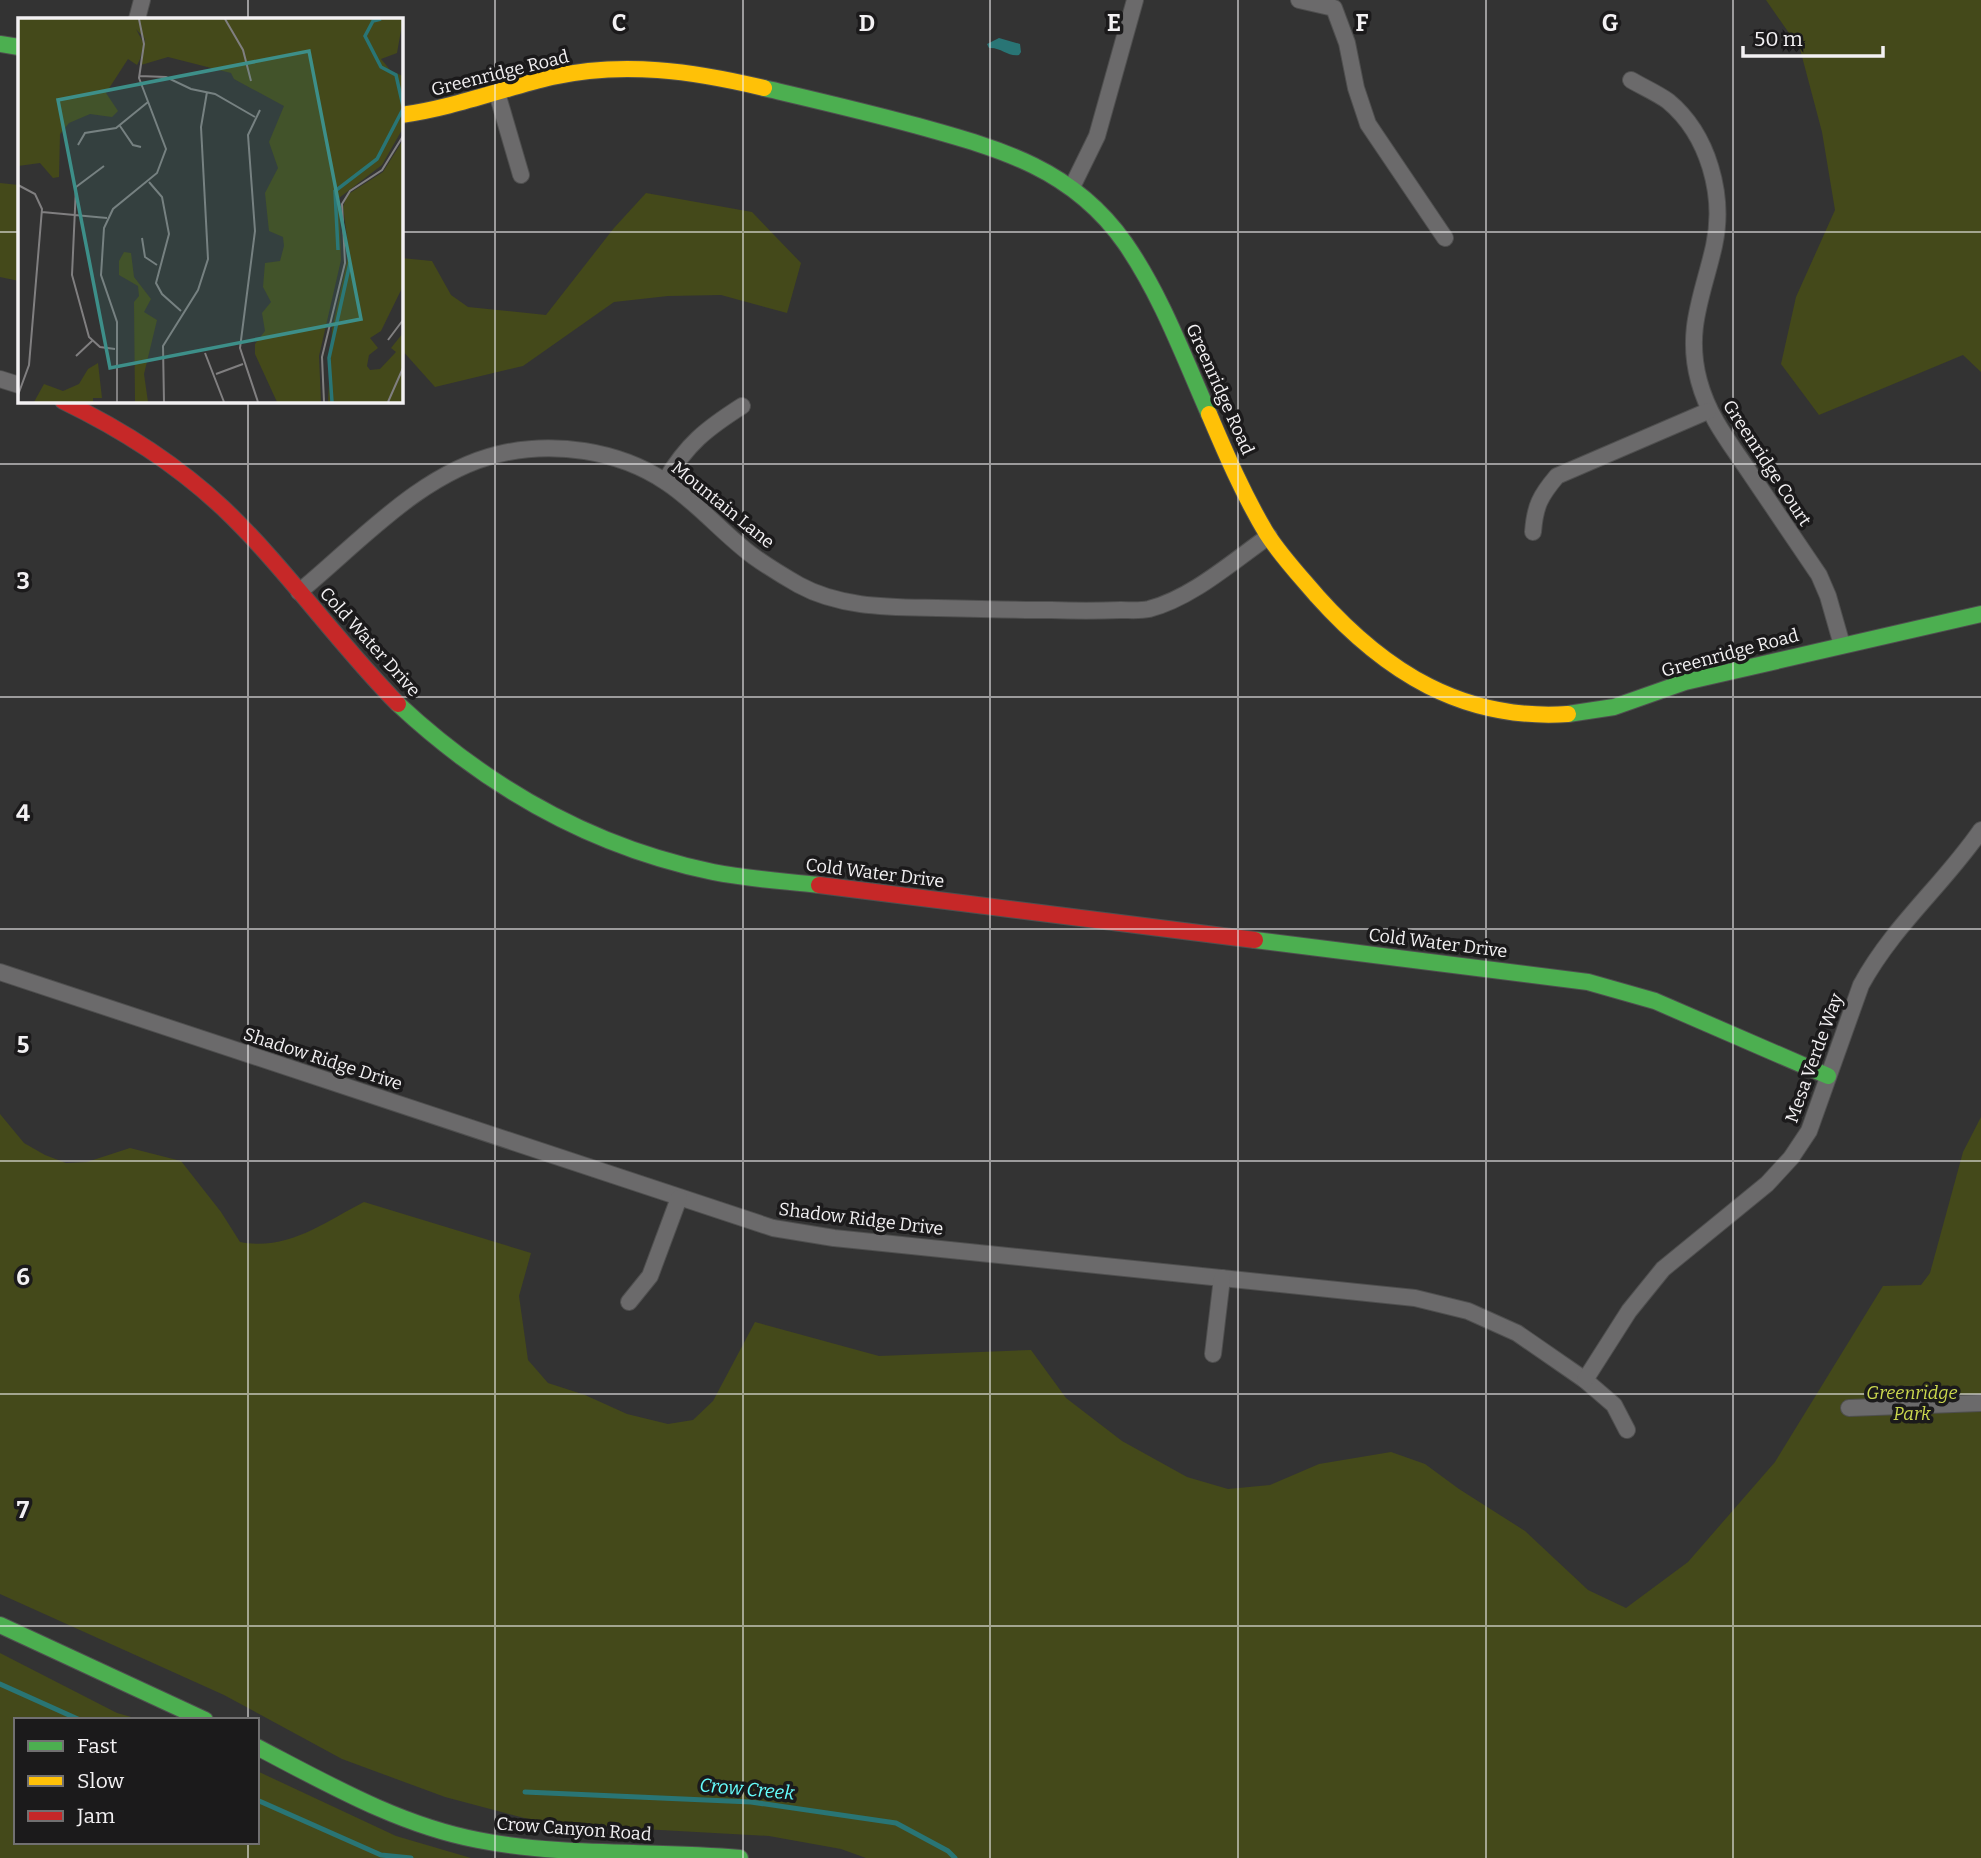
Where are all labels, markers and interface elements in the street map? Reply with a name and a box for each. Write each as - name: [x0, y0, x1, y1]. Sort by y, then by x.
- text: C: [612, 9, 626, 37]
- text: D: [859, 9, 875, 37]
- text: E: [1107, 9, 1121, 37]
- text: F: [1356, 9, 1369, 37]
- text: G: [1602, 9, 1619, 37]
- scale bar: [1743, 14, 1883, 58]
- inset map: [18, 18, 402, 402]
- text: 50 m: [1754, 26, 1803, 52]
- street label: Greenridge Road: [429, 45, 571, 101]
- street label: Greenridge Road: [1181, 320, 1259, 458]
- street label: Greenridge Court: [1718, 396, 1816, 531]
- street label: Mountain Lane: [667, 457, 779, 553]
- text: 3: [16, 567, 30, 595]
- street label: Cold Water Drive: [315, 583, 425, 701]
- street label: Greenridge Road: [1659, 624, 1801, 682]
- text: 4: [16, 799, 30, 827]
- street label: Cold Water Drive: [804, 854, 946, 892]
- street label: Cold Water Drive: [1367, 924, 1509, 962]
- street label: Mesa Verde Way: [1780, 990, 1848, 1126]
- street label: Shadow Ridge Drive: [241, 1023, 405, 1095]
- text: 5: [17, 1031, 29, 1059]
- street label: Shadow Ridge Drive: [777, 1198, 945, 1240]
- text: 6: [16, 1263, 30, 1291]
- park label: Greenridge Park: [1866, 1382, 1958, 1425]
- text: 7: [17, 1496, 30, 1524]
- legend: [14, 1718, 259, 1844]
- text: Fast: [77, 1733, 118, 1759]
- text: Slow: [77, 1768, 124, 1794]
- water label: Crow Creek: [699, 1773, 796, 1805]
- text: Jam: [76, 1803, 115, 1829]
- street label: Crow Canyon Road: [496, 1813, 653, 1845]

